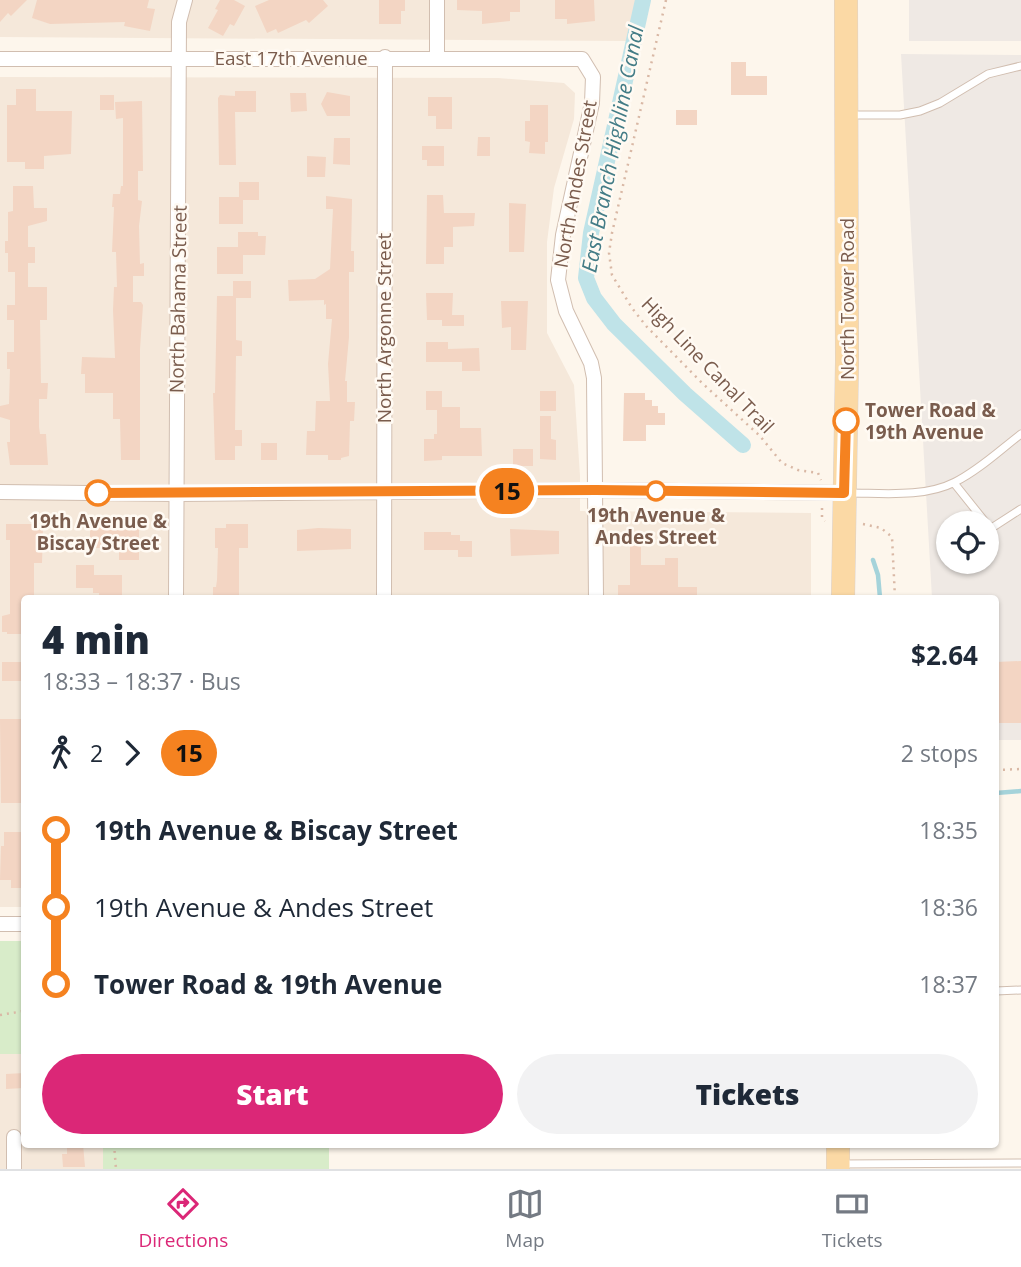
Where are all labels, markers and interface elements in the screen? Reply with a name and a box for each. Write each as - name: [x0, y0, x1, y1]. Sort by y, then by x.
- water label: East Branch Highline Canal: [574, 22, 650, 275]
- street label: East 17th Avenue: [214, 45, 368, 71]
- street label: North Andes Street: [547, 98, 603, 270]
- street label: North Bahama Street: [163, 205, 193, 393]
- street label: North Tower Road: [834, 218, 860, 380]
- street label: North Argonne Street: [371, 233, 397, 423]
- street label: High Line Canal Trail: [636, 291, 780, 439]
- place label: Tower Road & 19th Avenue: [865, 397, 997, 445]
- marker: Tower Road & 19th Avenue: [833, 408, 859, 434]
- line badge: 15: [476, 468, 538, 514]
- text: 15: [493, 474, 521, 507]
- marker: 19th Avenue & Biscay Street: [85, 480, 111, 506]
- marker: 19th Avenue & Andes Street: [646, 481, 666, 501]
- place label: 19th Avenue & Andes Street: [587, 502, 726, 550]
- place label: 19th Avenue & Biscay Street: [29, 508, 168, 556]
- map controls: [936, 511, 999, 574]
- button: locate: [936, 511, 999, 574]
- text: 4 min: [42, 613, 150, 665]
- text: $2.64: [911, 637, 978, 673]
- text: 18:33 – 18:37 · Bus: [42, 665, 241, 697]
- icon: walk: [42, 734, 80, 772]
- icon: forward: [113, 734, 151, 772]
- text: 15: [175, 736, 203, 769]
- text: 2: [90, 737, 103, 769]
- text: 2 stops: [901, 737, 978, 769]
- text: 19th Avenue & Biscay Street: [94, 812, 458, 848]
- text: 18:35: [919, 814, 978, 846]
- text: 19th Avenue & Andes Street: [94, 889, 433, 925]
- text: 18:36: [919, 891, 978, 923]
- text: Tower Road & 19th Avenue: [94, 966, 442, 1002]
- text: 18:37: [919, 968, 978, 1000]
- button: Start: [42, 1054, 503, 1134]
- button: Tickets: [517, 1054, 978, 1134]
- tab: Directions: [139, 1185, 228, 1253]
- tab: Map: [505, 1185, 545, 1253]
- tab: Tickets: [822, 1185, 882, 1253]

